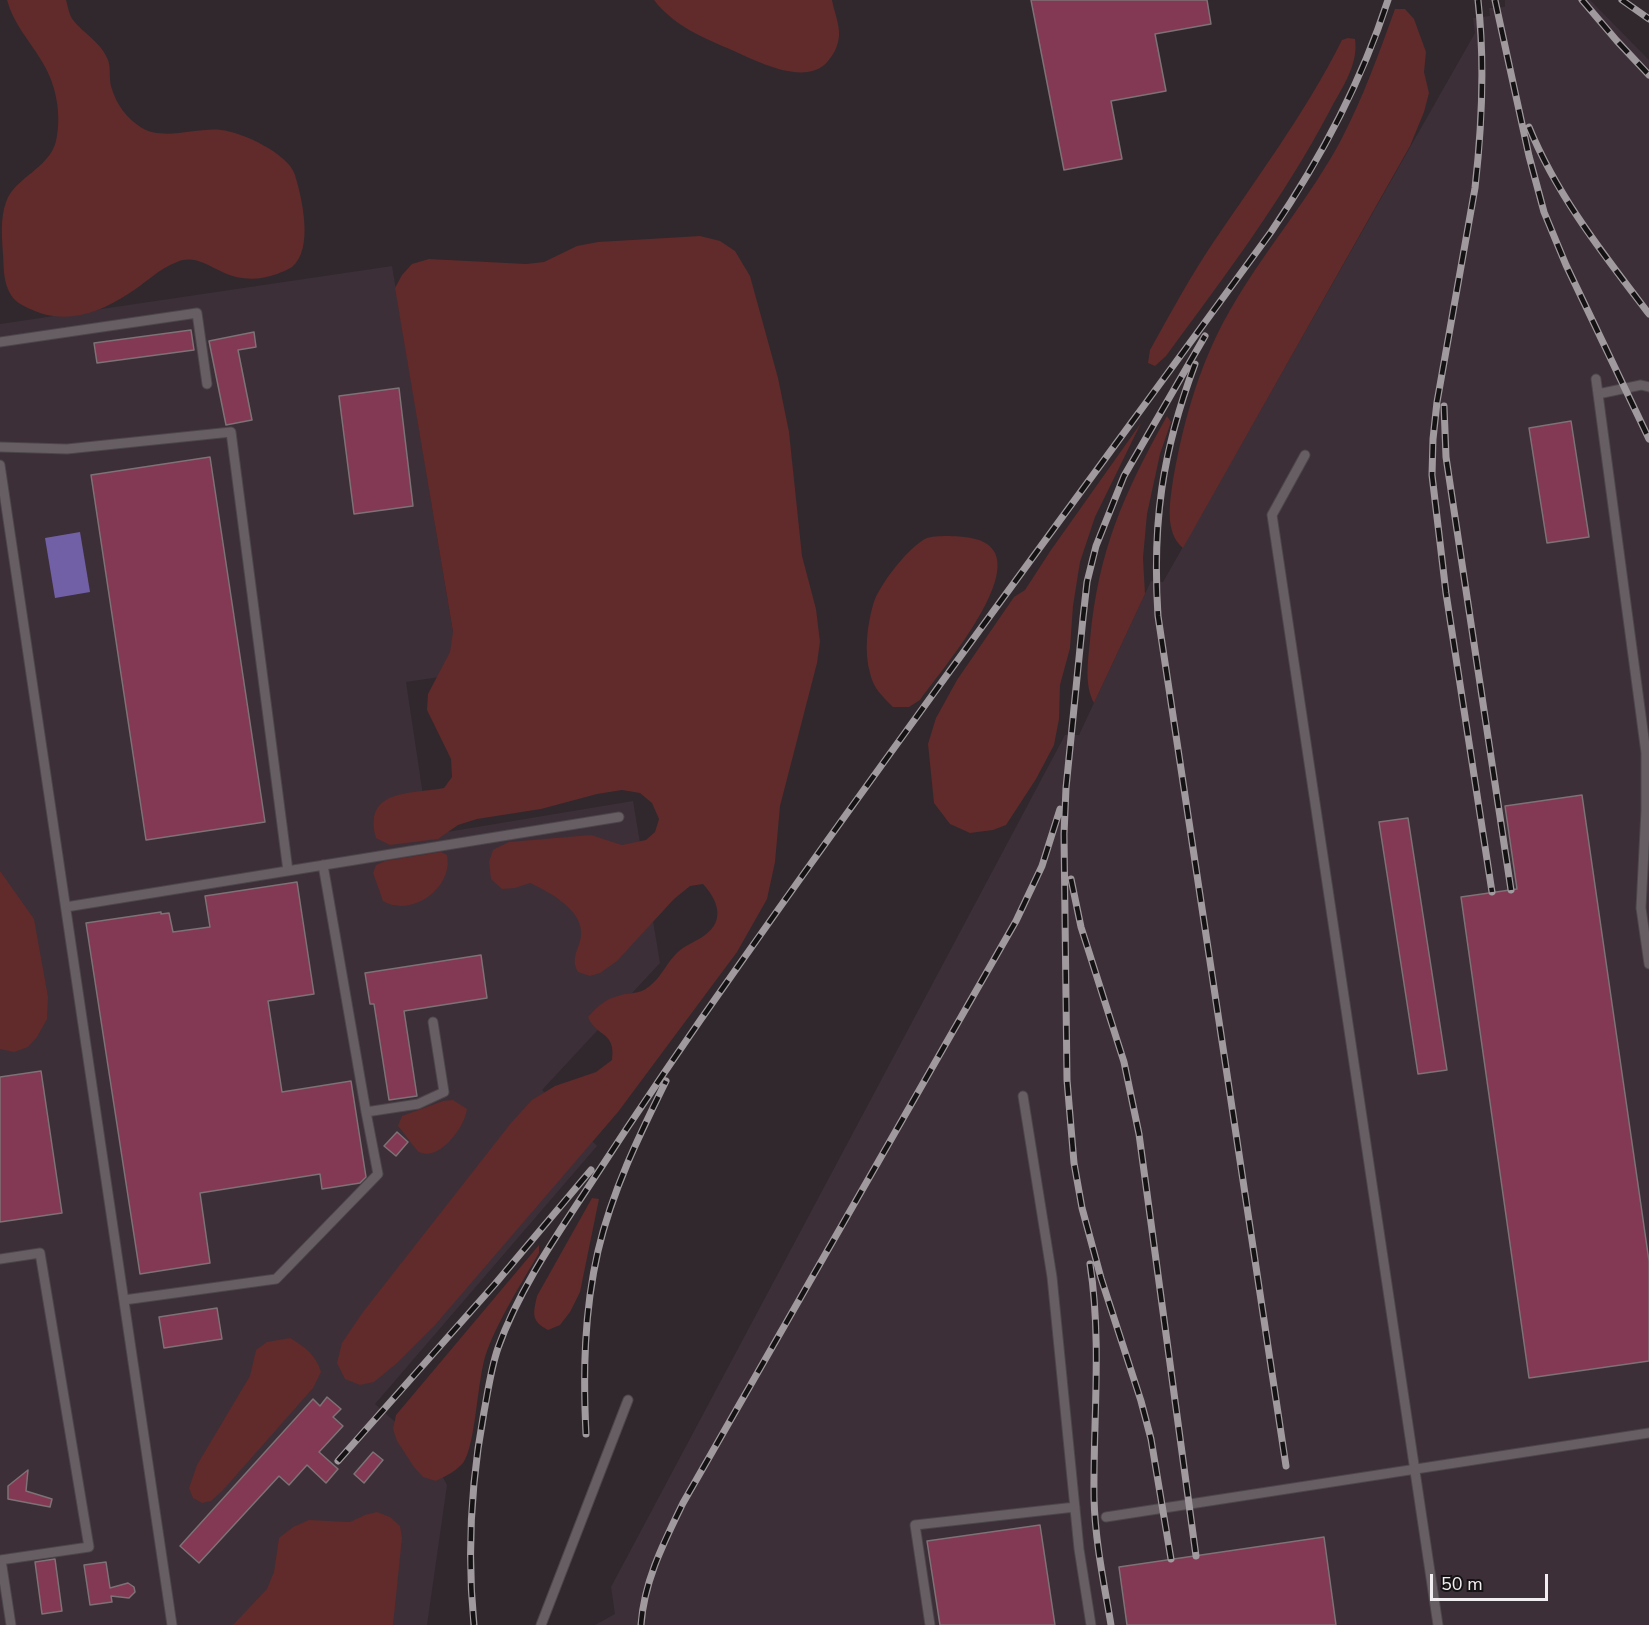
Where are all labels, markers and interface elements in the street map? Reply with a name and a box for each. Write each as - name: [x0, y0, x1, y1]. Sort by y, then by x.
- scale bar: [1433, 1562, 1552, 1600]
- text: 50 m: [1441, 1572, 1483, 1596]

